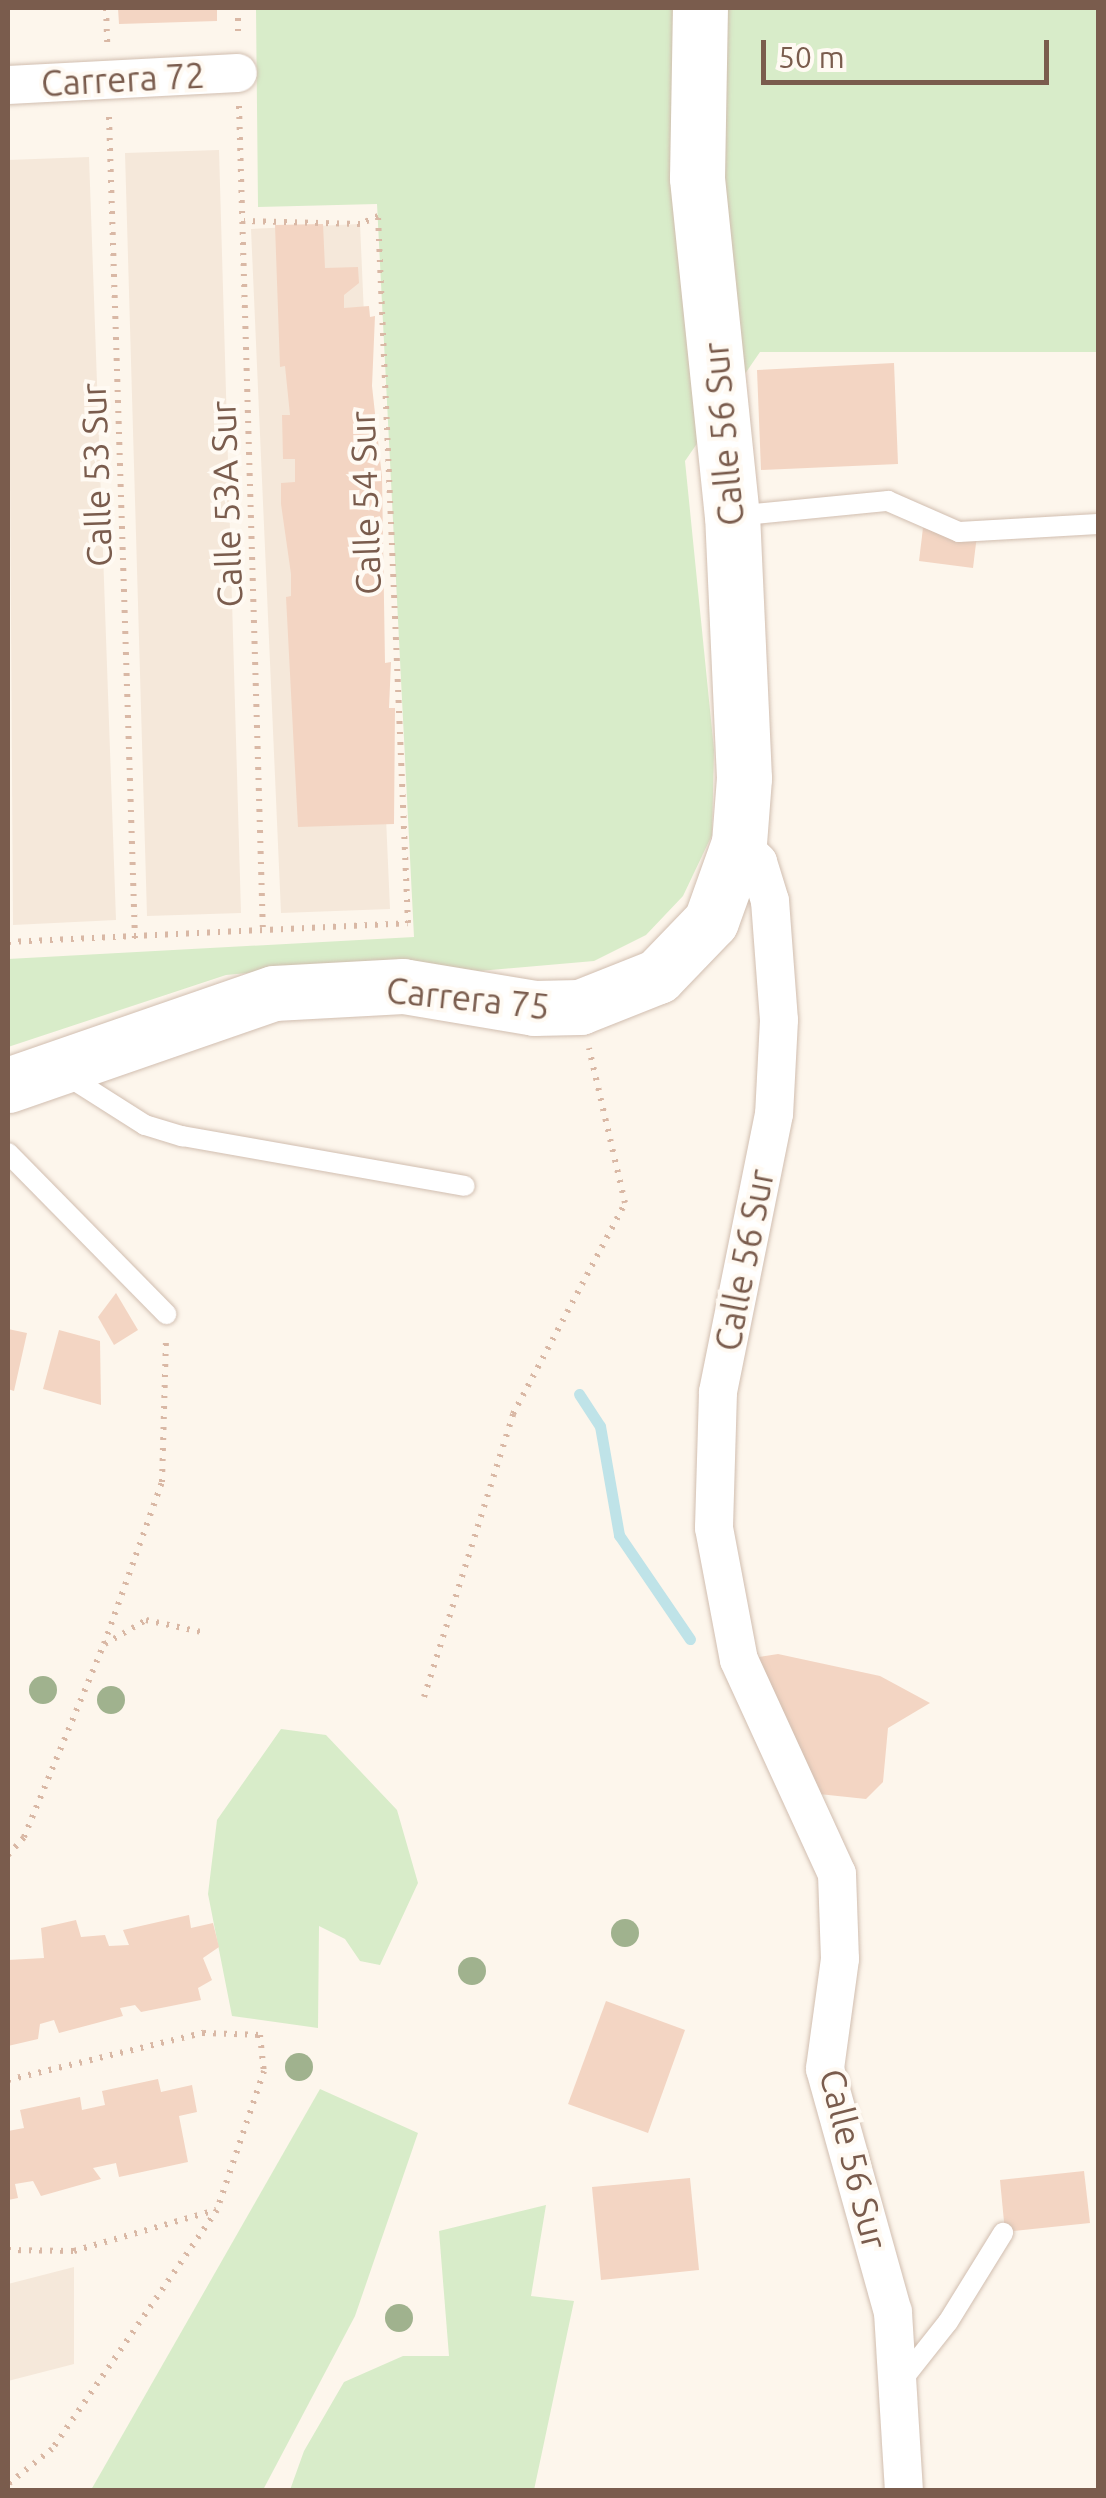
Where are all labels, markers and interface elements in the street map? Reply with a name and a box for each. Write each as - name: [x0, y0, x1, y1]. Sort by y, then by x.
- scale bar: [766, 20, 1054, 82]
- text: 50 m: [778, 40, 845, 74]
- street label: Carrera 72: [40, 54, 206, 104]
- street label: Calle 56 Sur: [694, 340, 752, 528]
- street label: Calle 53 Sur: [72, 382, 120, 568]
- street label: Calle 53A Sur: [201, 400, 251, 608]
- street label: Calle 54 Sur: [341, 410, 389, 596]
- street label: Carrera 75: [384, 969, 552, 1027]
- street label: Calle 56 Sur: [706, 1166, 782, 1354]
- street label: Calle 56 Sur: [811, 2065, 897, 2253]

